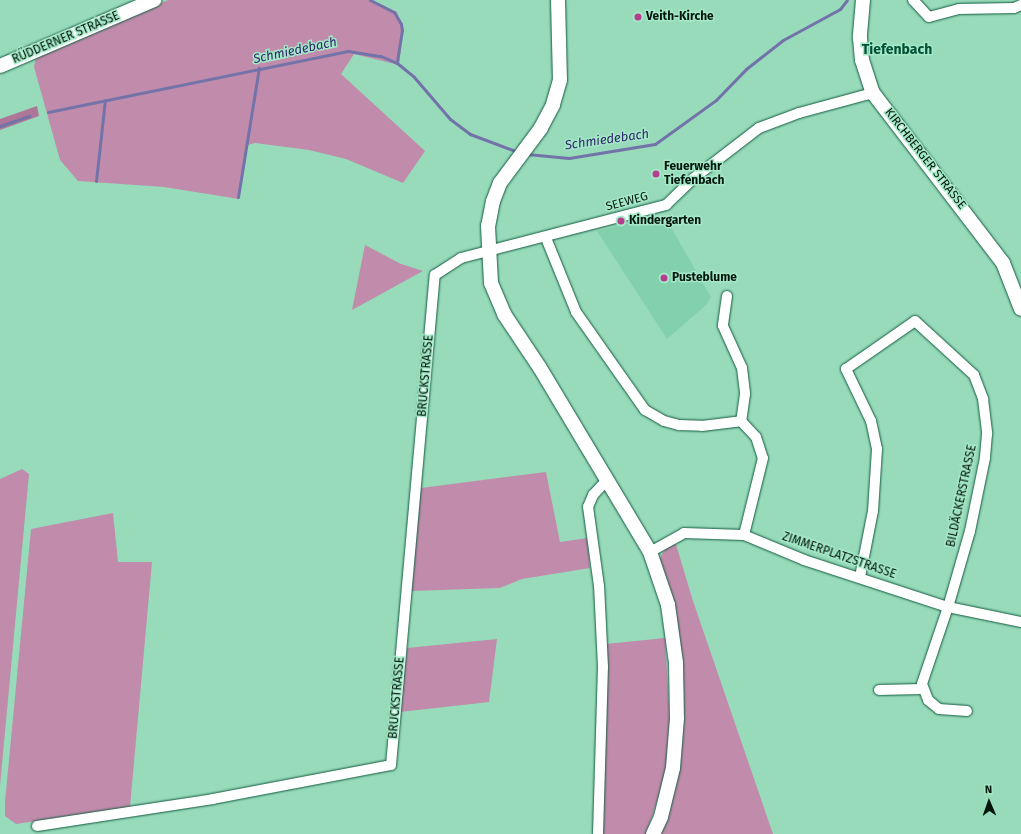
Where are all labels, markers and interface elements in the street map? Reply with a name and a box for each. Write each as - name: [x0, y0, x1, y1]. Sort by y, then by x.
- street label: RÜDDERNER STRASSE: [10, 9, 122, 67]
- place label: Veith-Kirche: [646, 10, 714, 24]
- marker: Veith-Kirche: [633, 12, 643, 22]
- water label: Schmiedebach: [252, 35, 338, 67]
- district label: Tiefenbach: [862, 42, 932, 58]
- street label: KIRCHBERGER STRASSE: [881, 106, 969, 212]
- water label: Schmiedebach: [564, 126, 650, 154]
- place label: Feuerwehr Tiefenbach: [664, 160, 724, 188]
- marker: Feuerwehr Tiefenbach: [651, 169, 661, 179]
- street label: SEEWEG: [604, 189, 650, 215]
- place label: Kindergarten: [629, 214, 701, 228]
- marker: Kindergarten: [616, 216, 626, 226]
- place label: Pusteblume: [672, 271, 737, 285]
- marker: Pusteblume: [659, 273, 669, 283]
- street label: BRUCKSTRASSE: [415, 335, 437, 417]
- street label: BILDÄCKERSTRASSE: [944, 443, 980, 549]
- street label: ZIMMERPLATZSTRASSE: [780, 530, 898, 582]
- street label: BRUCKSTRASSE: [386, 657, 408, 739]
- north arrow: [969, 782, 1009, 822]
- text: N: [985, 783, 992, 796]

